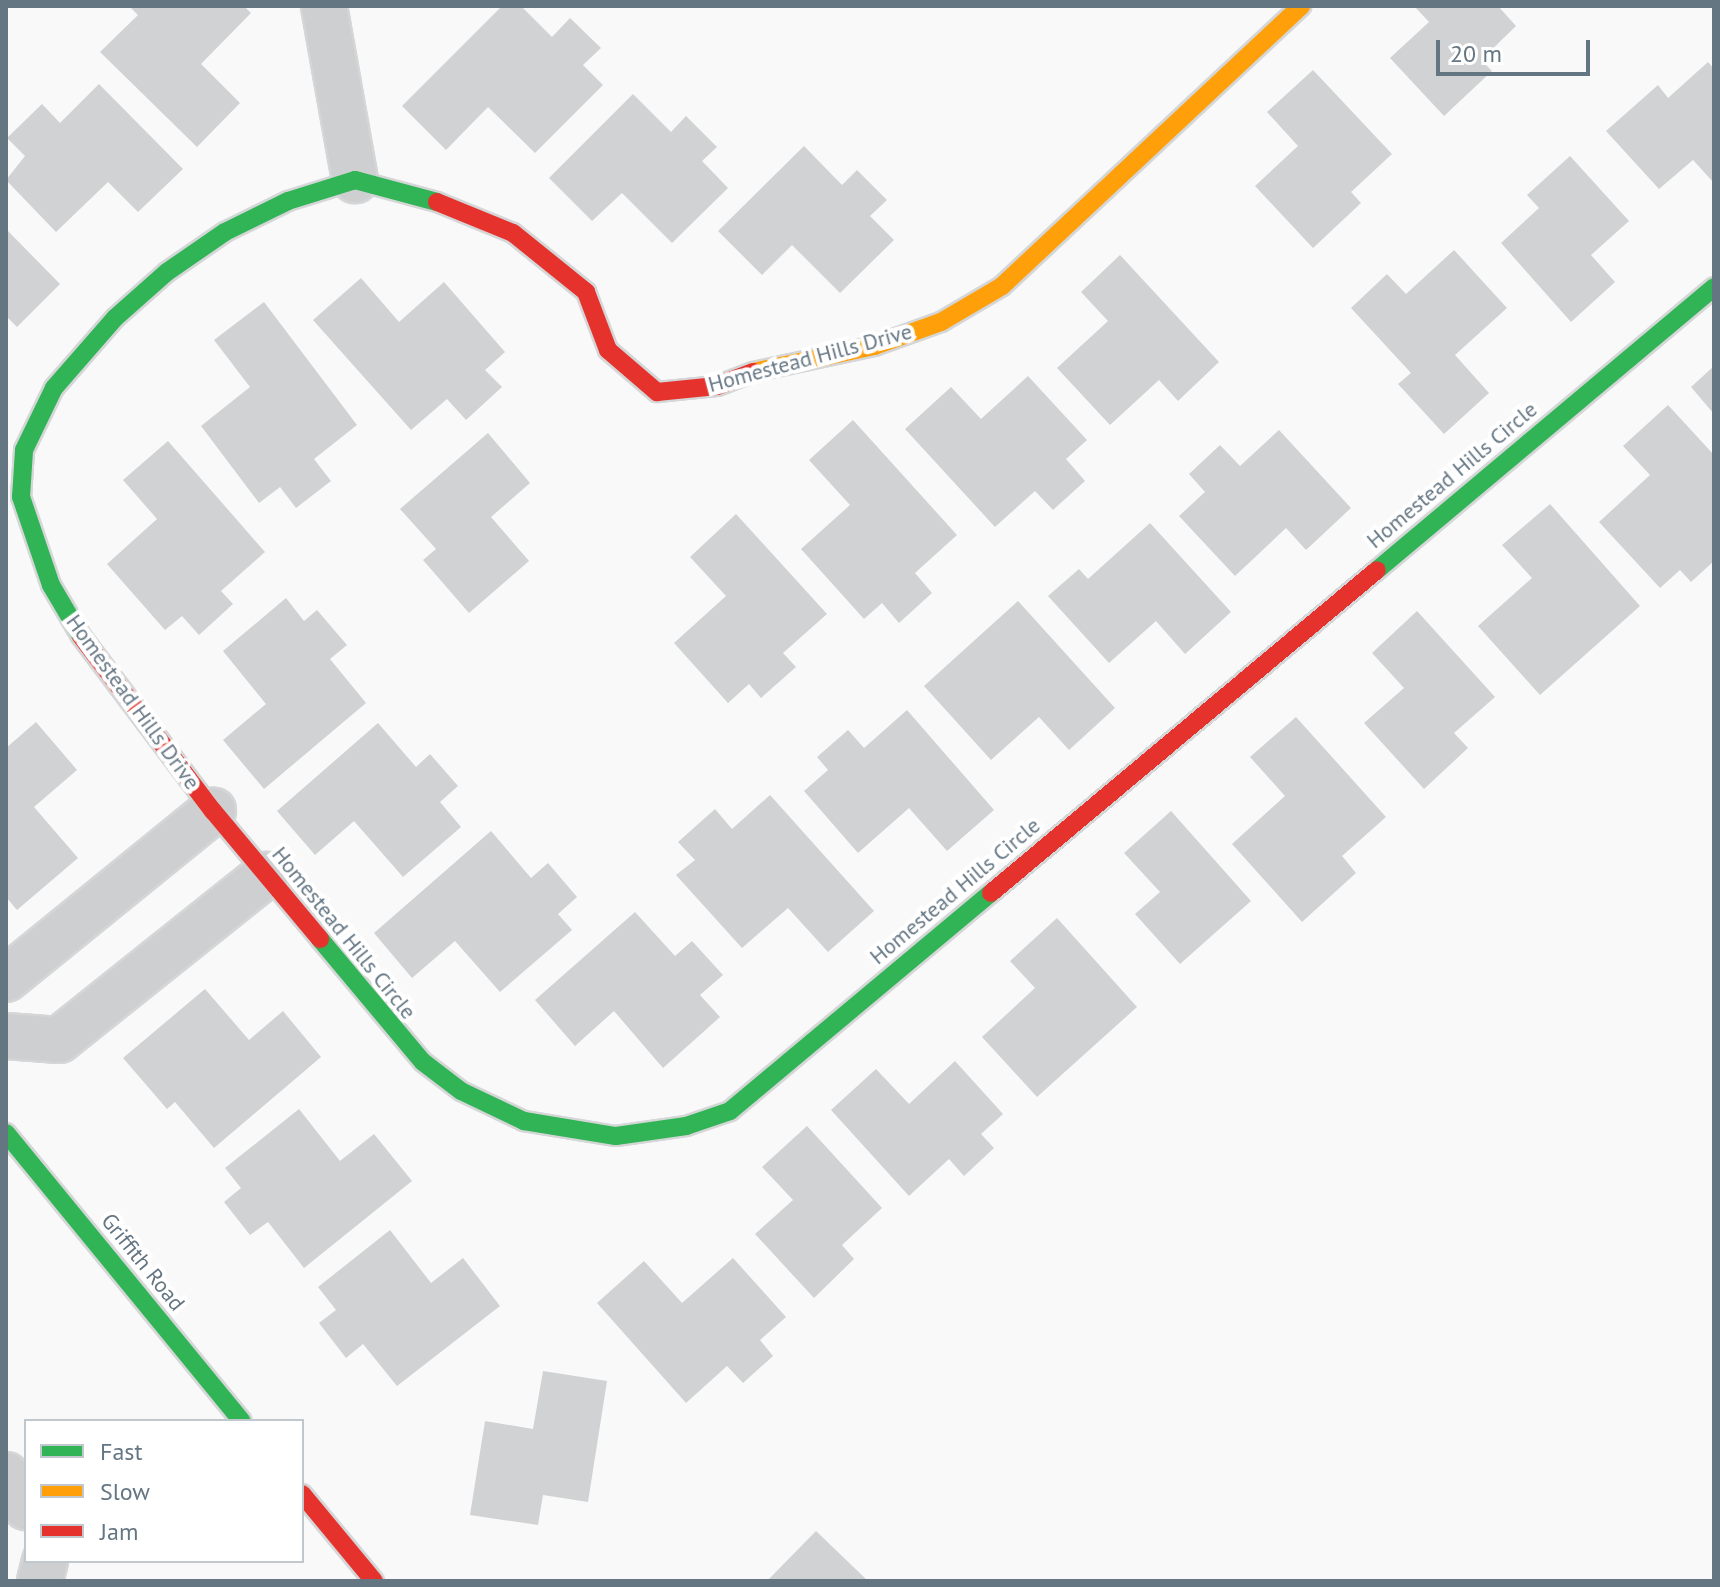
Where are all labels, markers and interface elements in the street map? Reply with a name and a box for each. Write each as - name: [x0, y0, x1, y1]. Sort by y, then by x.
- scale bar: [1440, 24, 1594, 74]
- text: 20 m: [1450, 38, 1502, 69]
- street label: Homestead Hills Drive: [705, 318, 915, 398]
- street label: Homestead Hills Circle: [1362, 396, 1542, 554]
- street label: Homestead Hills Drive: [61, 609, 205, 795]
- street label: Homestead Hills Circle: [865, 812, 1045, 970]
- street label: Homestead Hills Circle: [266, 842, 422, 1024]
- street label: Griffith Road: [96, 1208, 190, 1316]
- legend: [24, 1419, 304, 1563]
- text: Fast: [100, 1436, 143, 1467]
- text: Slow: [100, 1476, 150, 1507]
- text: Jam: [100, 1516, 138, 1547]

